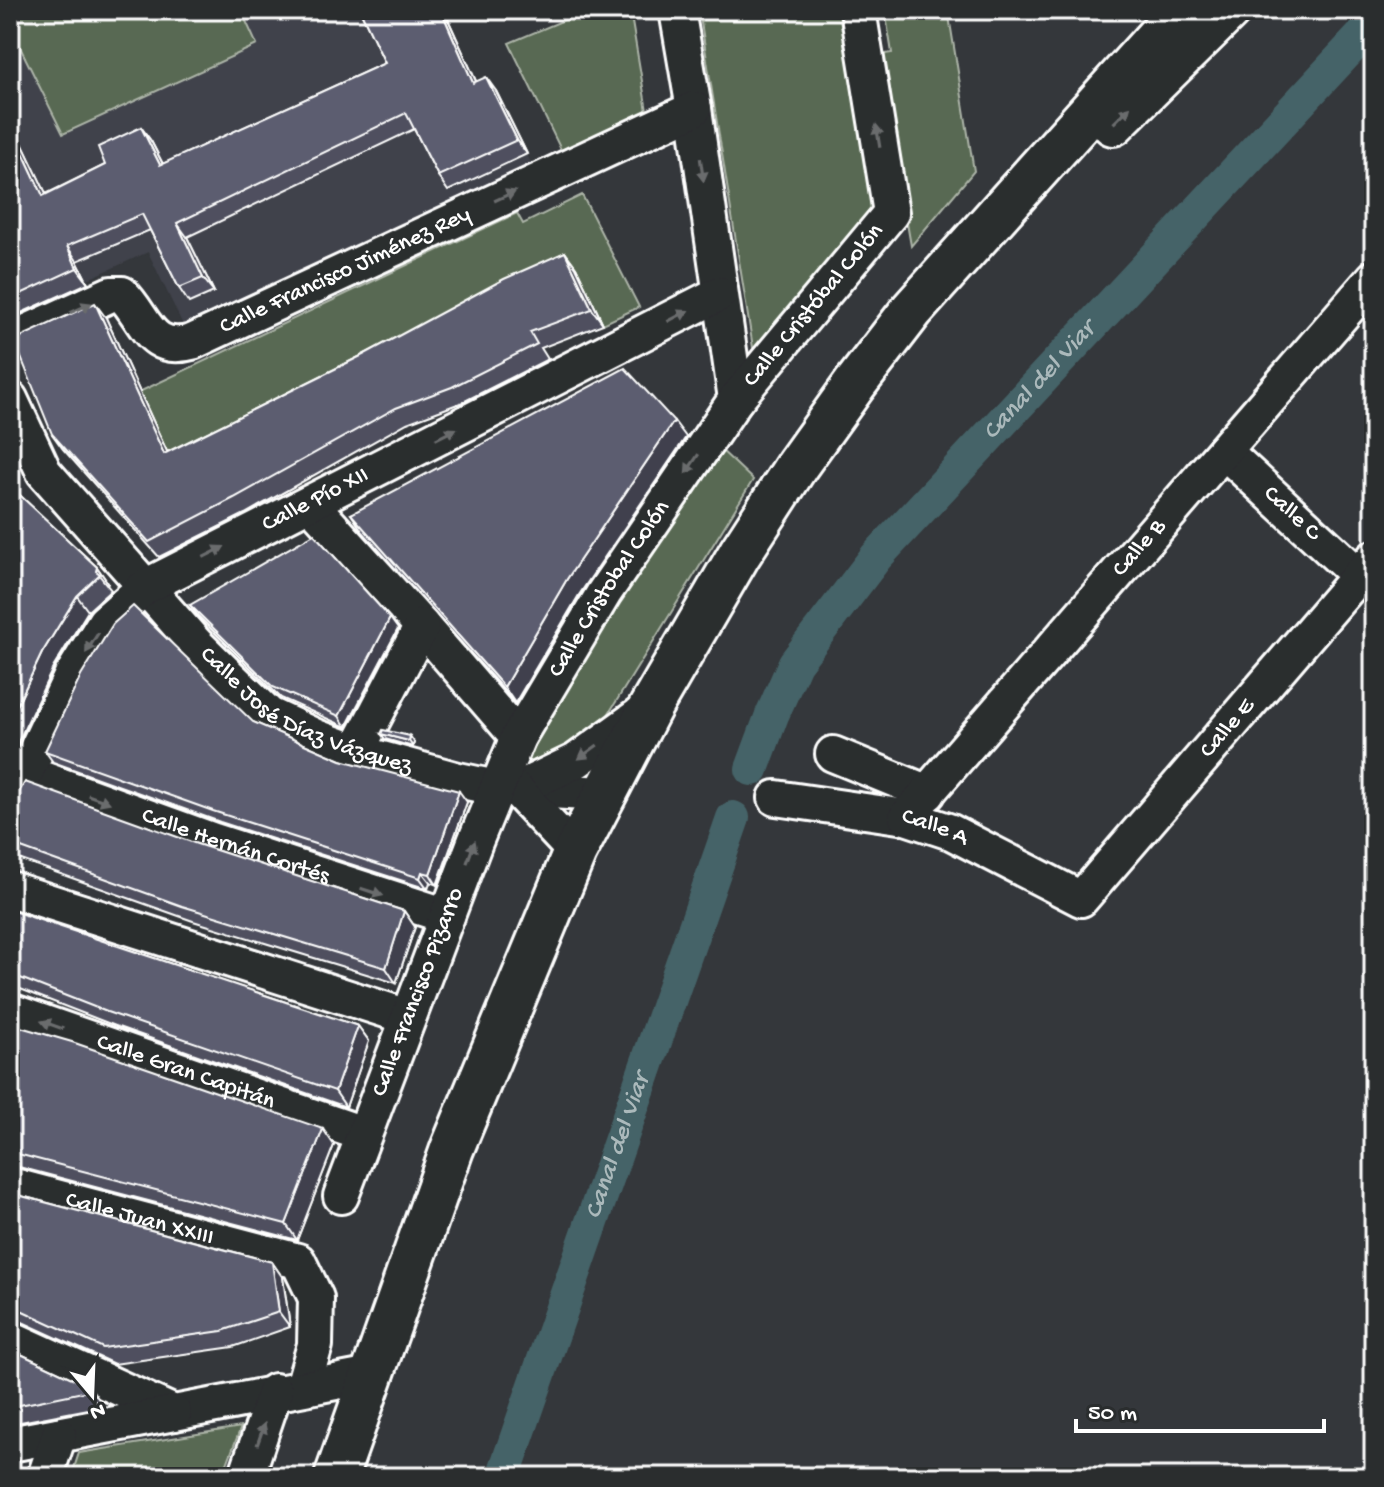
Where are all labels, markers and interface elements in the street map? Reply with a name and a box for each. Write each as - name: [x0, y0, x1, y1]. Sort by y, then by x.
- one-way arrow: [1113, 106, 1131, 125]
- one-way arrow: [872, 123, 884, 148]
- one-way arrow: [696, 158, 709, 183]
- one-way arrow: [494, 189, 517, 203]
- street label: Calle Francisco Jiménez Rey: [215, 200, 475, 342]
- street label: Calle Cristóbal Colón: [737, 217, 891, 393]
- one-way arrow: [69, 301, 93, 315]
- one-way arrow: [667, 309, 689, 323]
- water label: Canal del Viar: [977, 312, 1106, 447]
- one-way arrow: [435, 427, 458, 441]
- one-way arrow: [685, 453, 700, 474]
- street label: Calle Pío XII: [257, 461, 374, 539]
- street label: Calle C: [1257, 480, 1328, 549]
- street label: Calle Cristobal Colón: [542, 495, 677, 683]
- street label: Calle B: [1106, 513, 1173, 583]
- one-way arrow: [203, 545, 226, 558]
- one-way arrow: [84, 633, 99, 654]
- street label: Calle José Díaz Vázquez: [193, 641, 416, 782]
- street label: Calle E: [1194, 692, 1262, 764]
- one-way arrow: [578, 744, 599, 760]
- one-way arrow: [87, 793, 111, 806]
- street label: Calle Hernán Cortés: [137, 801, 334, 892]
- street label: Calle A: [898, 802, 975, 854]
- one-way arrow: [465, 840, 478, 864]
- street label: Calle Francisco Pizarro: [366, 884, 471, 1101]
- one-way arrow: [360, 886, 384, 899]
- one-way arrow: [39, 1019, 63, 1031]
- street label: Calle Gran Capitán: [93, 1028, 279, 1117]
- water label: Canal del Viar: [579, 1065, 660, 1223]
- street label: Calle Juan XXIII: [62, 1186, 217, 1253]
- north arrow: [52, 1355, 132, 1435]
- scale bar: [1076, 1383, 1324, 1433]
- text: N: [86, 1395, 108, 1425]
- text: 50 m: [1088, 1400, 1137, 1429]
- one-way arrow: [255, 1422, 267, 1446]

